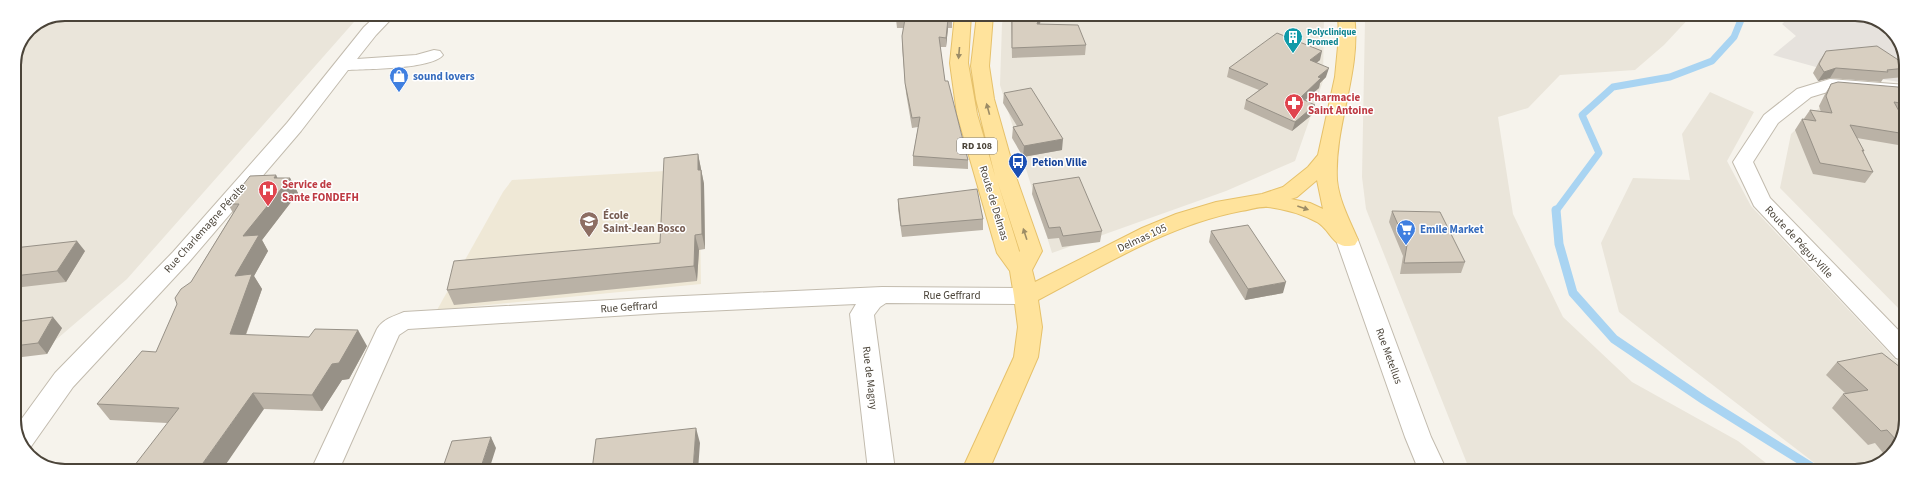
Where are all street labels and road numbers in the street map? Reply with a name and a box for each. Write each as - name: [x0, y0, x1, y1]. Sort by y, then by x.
- road number: RD 108: [957, 138, 997, 154]
- street label: Route de Delmas: [976, 164, 1013, 243]
- street label: Rue Charlemagne Péralte: [161, 179, 250, 276]
- street label: Route de Péguy-Ville: [1762, 203, 1837, 282]
- street label: Delmas 105: [1115, 220, 1169, 256]
- street label: Rue Geffrard: [923, 288, 981, 303]
- street label: Rue Geffrard: [600, 298, 658, 316]
- street label: Rue Metellus: [1372, 326, 1406, 386]
- street label: Rue de Magny: [859, 345, 881, 411]

